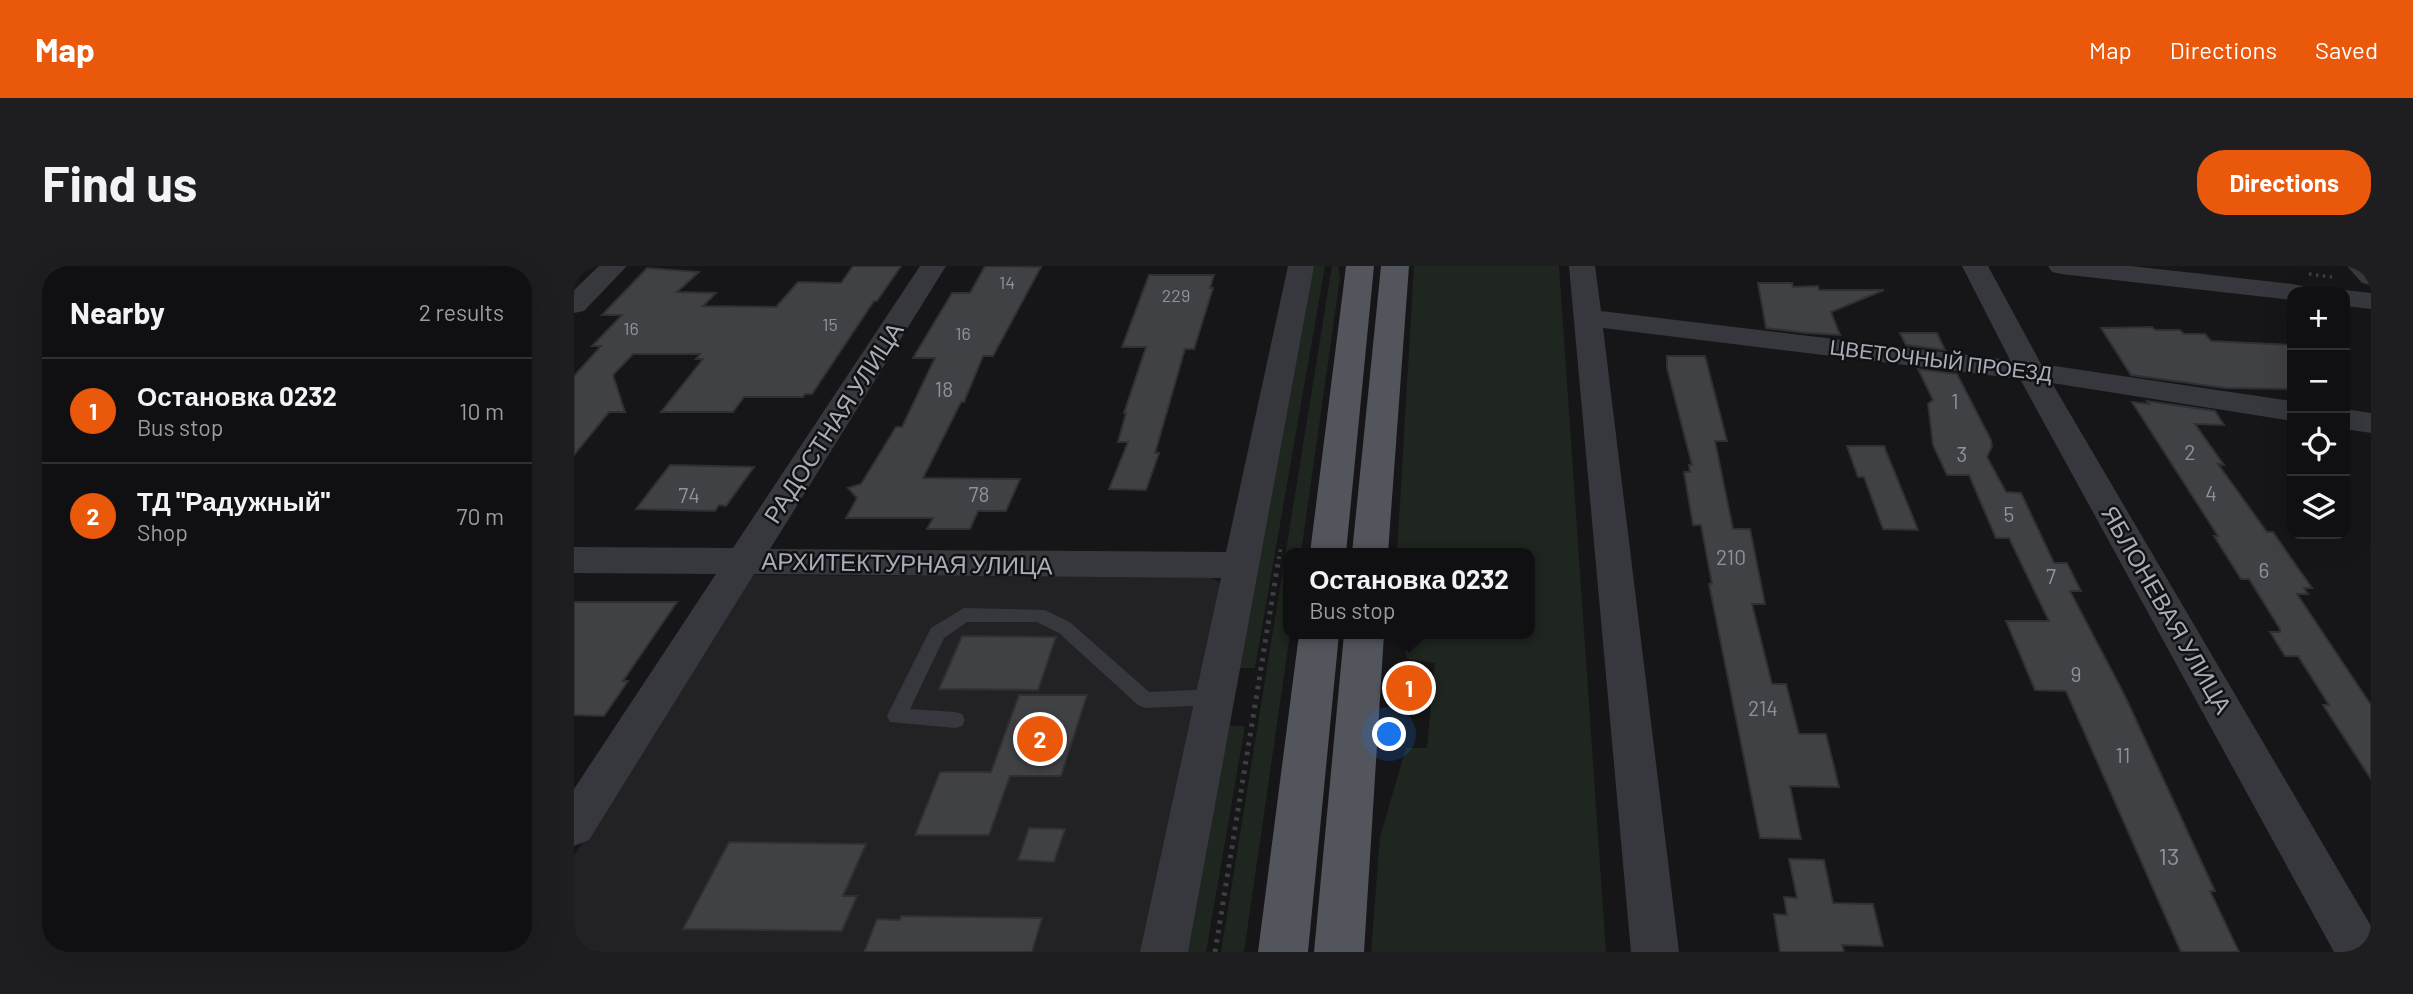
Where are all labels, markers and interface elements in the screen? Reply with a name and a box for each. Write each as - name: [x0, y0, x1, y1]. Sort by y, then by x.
- text: Map: [35, 29, 95, 69]
- text: Map: [2089, 35, 2132, 64]
- text: Directions: [2170, 35, 2277, 64]
- text: Saved: [2315, 35, 2378, 64]
- button: Directions: [2197, 150, 2371, 215]
- text: Find us: [42, 153, 197, 212]
- house number: 14: [999, 271, 1015, 293]
- house number: 229: [1162, 284, 1190, 306]
- map controls: [2287, 287, 2350, 539]
- button: +: [2287, 287, 2350, 350]
- text: Nearby: [70, 294, 165, 330]
- text: 2 results: [419, 298, 504, 326]
- house number: 15: [822, 313, 838, 335]
- street label: РАДОСТНАЯ УЛИЦА: [757, 316, 909, 528]
- house number: 16: [623, 317, 639, 339]
- house number: 16: [955, 322, 971, 344]
- street label: ЦВЕТОЧНЫЙ ПРОЕЗД: [1829, 333, 2054, 386]
- button: −: [2287, 350, 2350, 413]
- house number: 18: [935, 376, 953, 401]
- text: Остановка 0232: [137, 380, 337, 411]
- house number: 1: [1951, 388, 1959, 413]
- text: 1: [89, 397, 97, 425]
- text: 10 m: [459, 397, 504, 425]
- text: Bus stop: [137, 413, 223, 441]
- button: locate: [2287, 413, 2350, 476]
- house number: 2: [2184, 439, 2196, 464]
- house number: 3: [1957, 441, 1967, 466]
- button: layers: [2287, 476, 2350, 539]
- house number: 4: [2205, 480, 2217, 505]
- house number: 78: [969, 481, 989, 506]
- house number: 74: [678, 482, 700, 507]
- text: ТД "Радужный": [137, 485, 330, 516]
- street label: ЯБЛОНЕВАЯ УЛИЦА: [2096, 500, 2239, 718]
- house number: 5: [2004, 501, 2014, 526]
- text: 2: [87, 502, 99, 530]
- text: 70 m: [457, 502, 504, 530]
- text: Shop: [137, 518, 188, 546]
- house number: 210: [1716, 544, 1746, 569]
- street label: АРХИТЕКТУРНАЯ УЛИЦА: [761, 545, 1053, 580]
- popup: [1283, 548, 1535, 639]
- house number: 6: [2259, 557, 2269, 582]
- text: Остановка 0232: [1309, 563, 1509, 594]
- house number: 7: [2046, 563, 2056, 588]
- text: Bus stop: [1309, 596, 1396, 624]
- house number: 9: [2071, 661, 2081, 686]
- pin: 1: [1386, 662, 1432, 714]
- house number: 214: [1748, 695, 1778, 720]
- pin: 2: [1017, 713, 1063, 765]
- your location: [1372, 717, 1406, 751]
- house number: 11: [2116, 742, 2130, 767]
- house number: 13: [2159, 841, 2179, 870]

